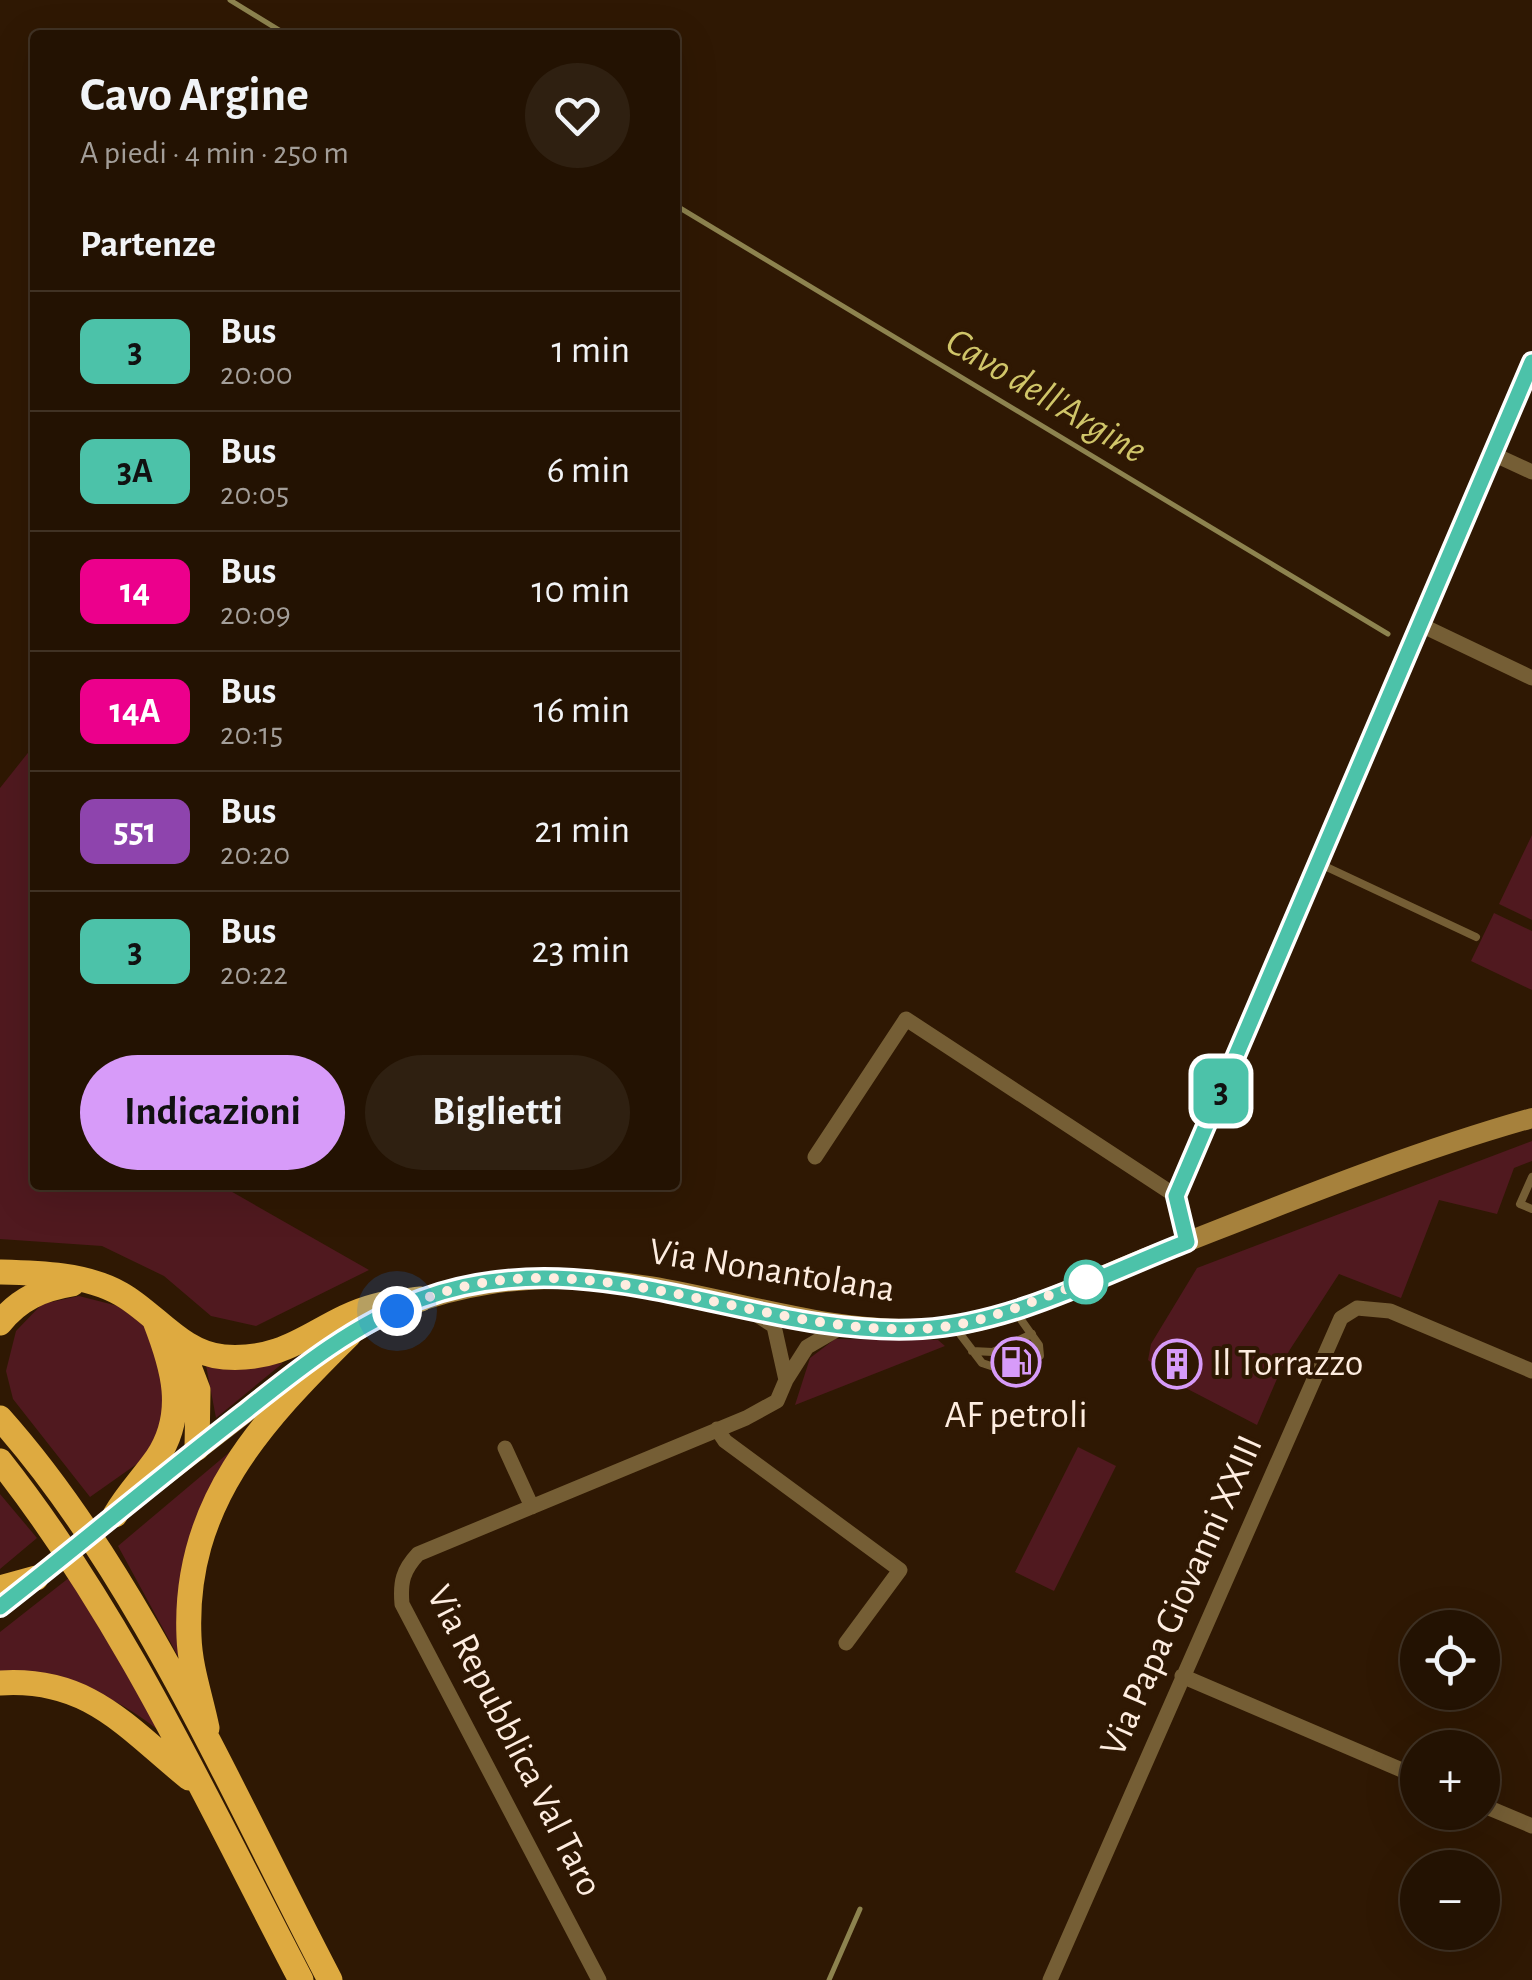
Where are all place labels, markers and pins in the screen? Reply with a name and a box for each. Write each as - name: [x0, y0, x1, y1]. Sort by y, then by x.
- unlabelled marker: [1065, 1261, 1107, 1303]
- fuel station icon: AF petroli: [990, 1336, 1042, 1388]
- building icon: Il Torrazzo: [1151, 1338, 1203, 1390]
- place label: Il Torrazzo: [1212, 1345, 1363, 1383]
- place label: AF petroli: [944, 1397, 1088, 1435]

